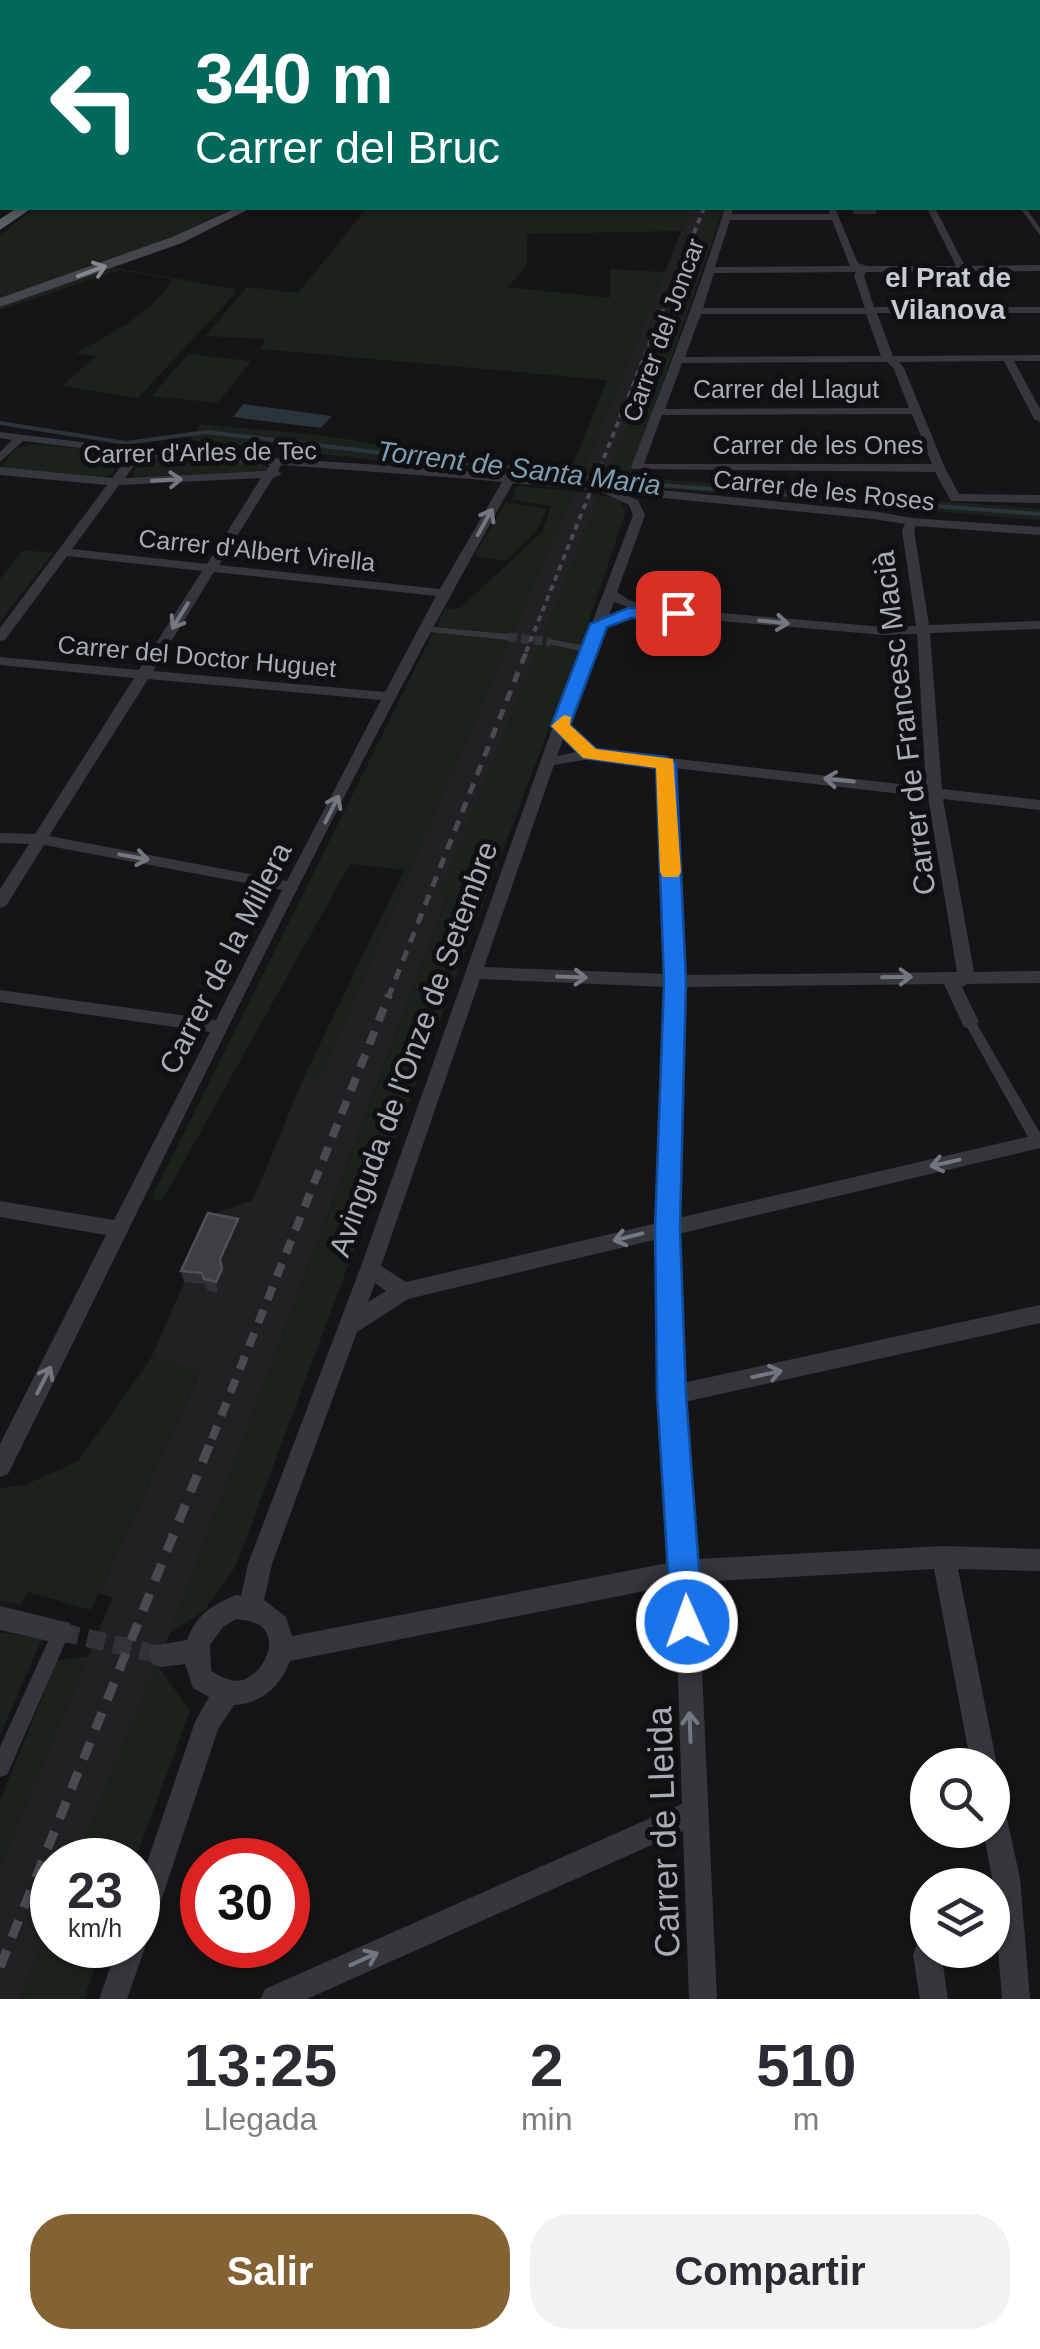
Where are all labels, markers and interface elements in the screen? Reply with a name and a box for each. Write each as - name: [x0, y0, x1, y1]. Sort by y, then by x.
- icon: left: [30, 40, 160, 170]
- text: 340 m: [195, 40, 393, 118]
- text: Carrer del Bruc: [195, 122, 500, 173]
- street label: Carrer del Joncar: [617, 234, 709, 426]
- one-way arrow: [75, 260, 107, 278]
- district label: el Prat de Vilanova: [885, 262, 1011, 325]
- street label: Carrer del Llagut: [693, 375, 879, 403]
- street label: Carrer de les Ones: [712, 431, 924, 459]
- water label: Torrent de Santa Maria: [375, 435, 663, 501]
- street label: Carrer d'Arles de Tec: [83, 436, 317, 468]
- street label: Carrer de les Roses: [712, 464, 936, 516]
- one-way arrow: [150, 470, 182, 489]
- one-way arrow: [476, 508, 496, 537]
- street label: Carrer d'Albert Virella: [137, 524, 377, 576]
- street label: Carrer de Francesc Macià: [866, 549, 942, 897]
- pin: [636, 571, 721, 656]
- icon: arrive: [651, 586, 706, 641]
- one-way arrow: [170, 601, 191, 629]
- one-way arrow: [757, 613, 789, 632]
- street label: Carrer del Doctor Huguet: [57, 630, 337, 682]
- one-way arrow: [823, 770, 856, 789]
- one-way arrow: [323, 794, 342, 824]
- street label: Carrer de la Millera: [152, 837, 298, 1079]
- street label: Avinguda de l'Onze de Setembre: [322, 837, 504, 1261]
- one-way arrow: [117, 848, 150, 867]
- one-way arrow: [555, 968, 587, 987]
- one-way arrow: [880, 968, 912, 987]
- one-way arrow: [930, 1155, 962, 1173]
- one-way arrow: [613, 1229, 645, 1247]
- one-way arrow: [750, 1364, 782, 1382]
- one-way arrow: [35, 1366, 54, 1395]
- position arrow: [635, 1570, 739, 1674]
- street label: Carrer de Lleida: [639, 1705, 687, 1958]
- one-way arrow: [681, 1711, 700, 1743]
- map controls: [910, 1748, 1010, 1968]
- button: search: [910, 1748, 1010, 1848]
- speed limit sign: 30: [180, 1838, 310, 1968]
- text: 23: [67, 1863, 123, 1919]
- button: layers: [910, 1868, 1010, 1968]
- text: km/h: [68, 1914, 122, 1942]
- one-way arrow: [348, 1949, 378, 1968]
- text: 13:25: [184, 2032, 337, 2099]
- text: 2: [530, 2032, 563, 2099]
- text: 510: [756, 2032, 856, 2099]
- text: Llegada: [203, 2101, 317, 2137]
- text: min: [521, 2101, 572, 2137]
- text: m: [793, 2101, 820, 2137]
- button: Salir: [30, 2214, 510, 2329]
- button: Compartir: [530, 2214, 1010, 2329]

